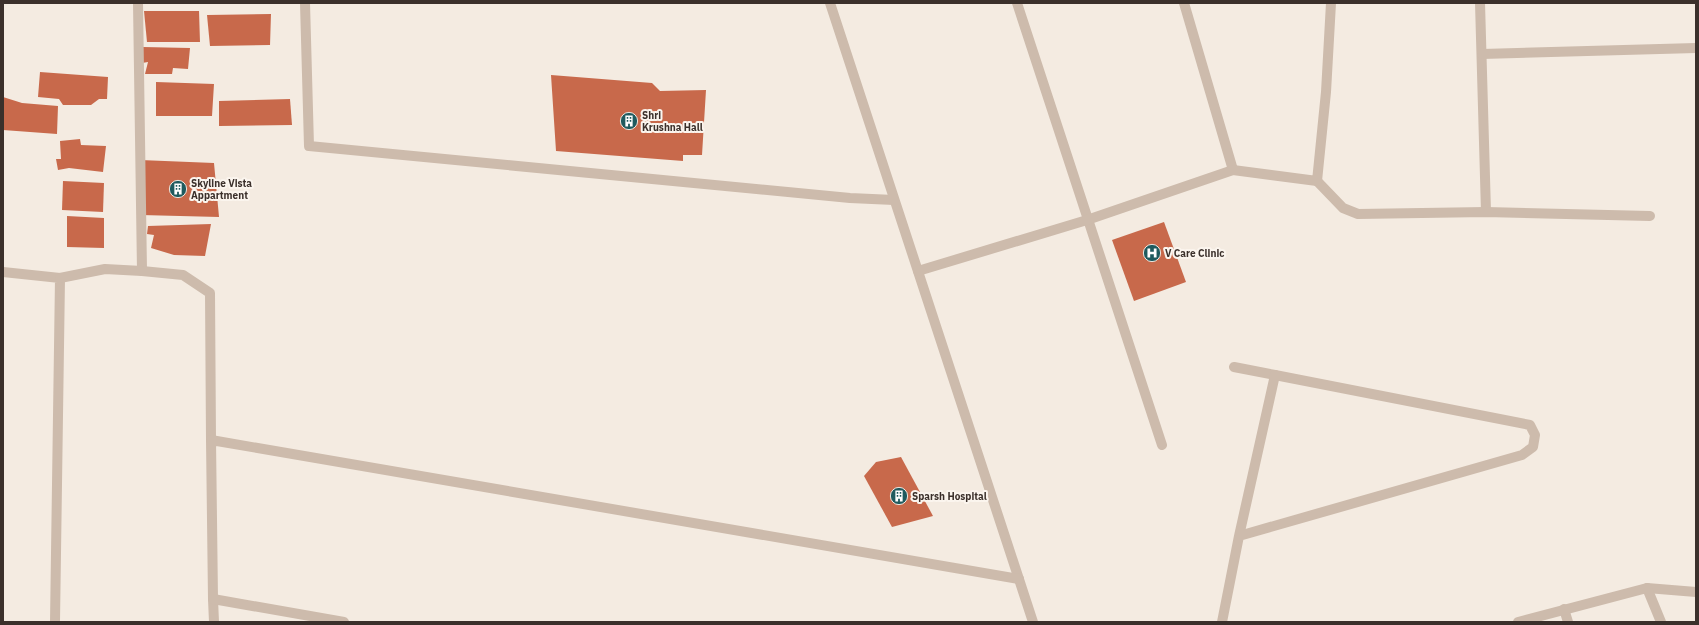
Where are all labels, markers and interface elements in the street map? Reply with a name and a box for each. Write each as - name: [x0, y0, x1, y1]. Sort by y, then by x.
- place label: Shri Krushna Hall: [642, 109, 703, 134]
- building icon: Shri Krushna Hall: [619, 111, 639, 131]
- place label: Skyline Vista Appartment: [191, 177, 252, 202]
- building icon: Skyline Vista Appartment: [168, 179, 188, 199]
- hospital icon: V Care Clinic: [1142, 243, 1162, 263]
- place label: V Care Clinic: [1165, 247, 1224, 260]
- building icon: Sparsh Hospital: [889, 486, 909, 506]
- place label: Sparsh Hospital: [912, 490, 987, 503]

